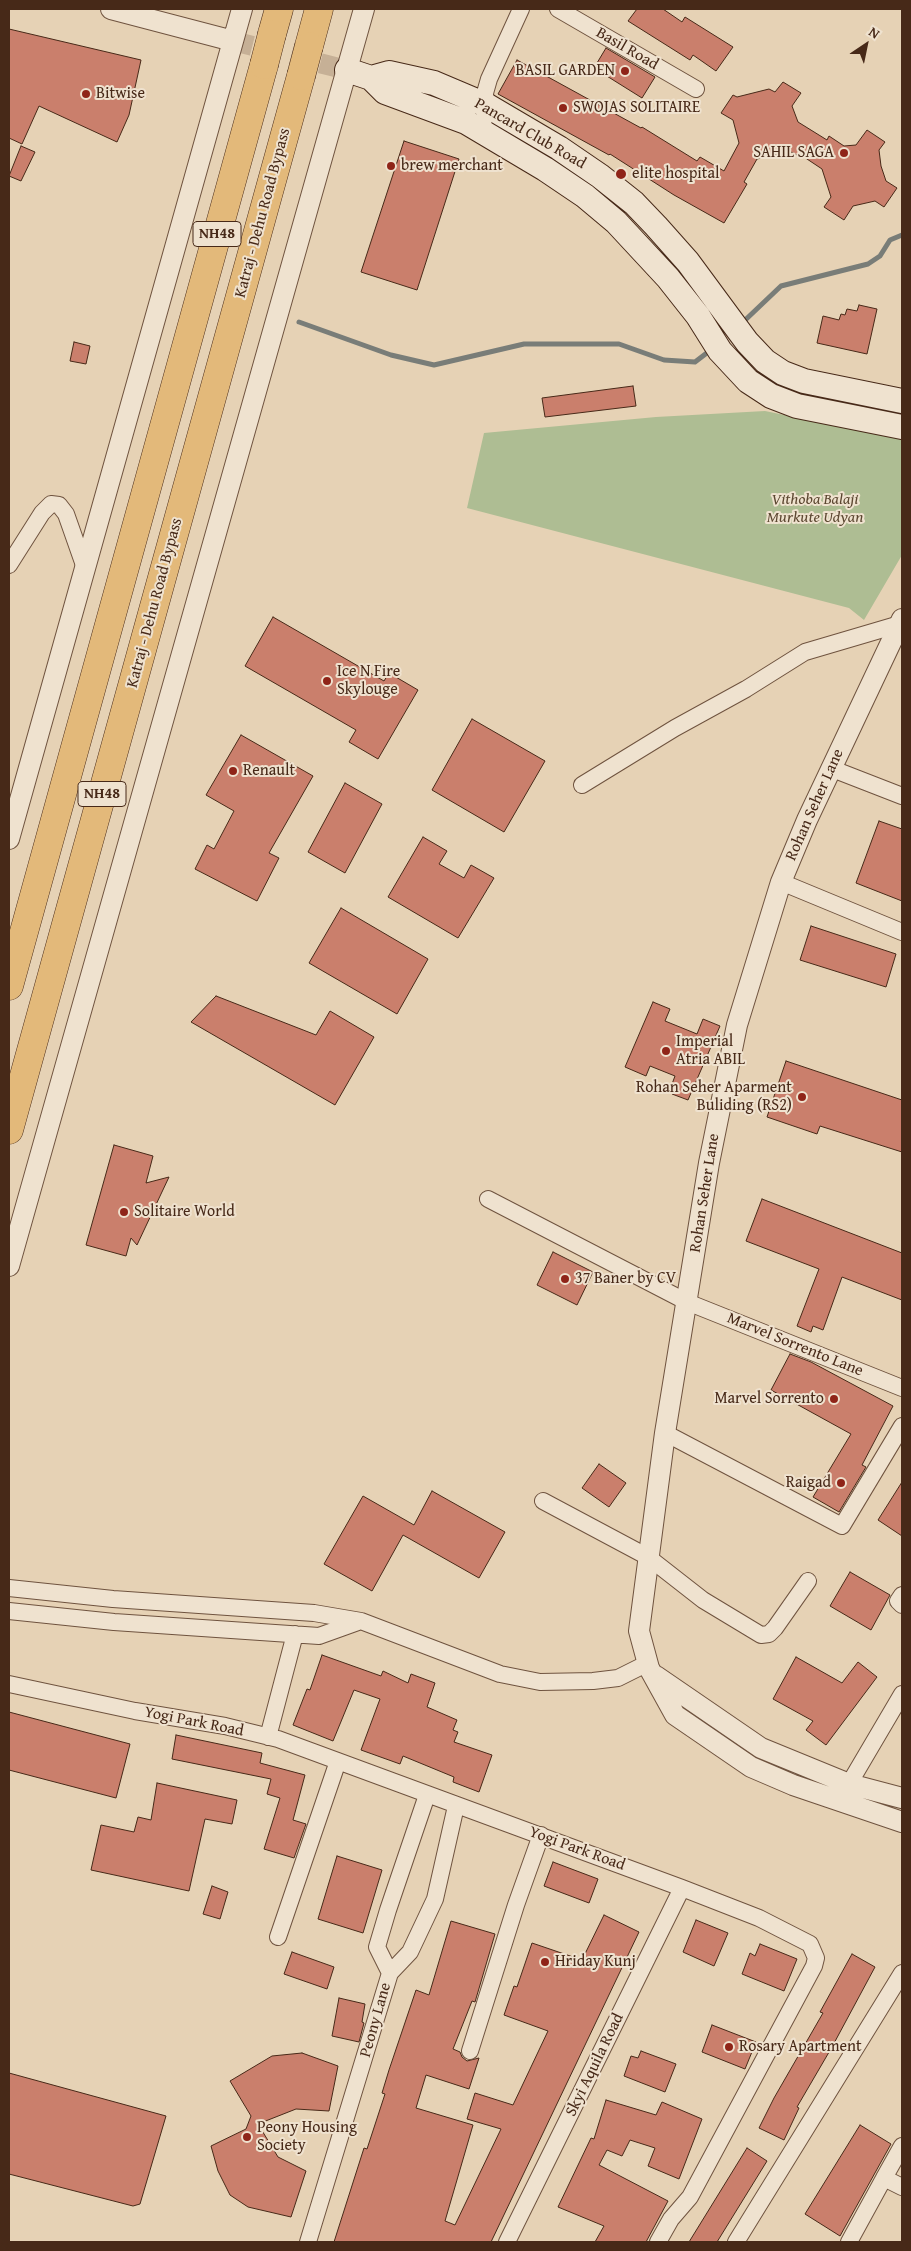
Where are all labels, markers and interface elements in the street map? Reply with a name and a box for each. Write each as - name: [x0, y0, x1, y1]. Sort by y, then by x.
- north arrow: [841, 20, 891, 70]
- text: N: [865, 22, 884, 43]
- street label: Basil Road: [592, 23, 662, 75]
- place label: BASIL GARDEN: [516, 61, 615, 81]
- marker: BASIL GARDEN: [619, 65, 631, 77]
- place label: Bitwise: [96, 84, 145, 104]
- marker: Bitwise: [80, 88, 92, 100]
- street label: Pancard Club Road: [471, 94, 589, 174]
- place label: SWOJAS SOLITAIRE: [573, 98, 700, 118]
- marker: SWOJAS SOLITAIRE: [557, 102, 569, 114]
- street label: Katraj - Dehu Road Bypass: [231, 126, 295, 300]
- place label: SAHIL SAGA: [753, 143, 834, 163]
- marker: SAHIL SAGA: [838, 147, 850, 159]
- place label: brew merchant: [401, 156, 503, 176]
- marker: brew merchant: [385, 160, 397, 172]
- place label: elite hospital: [632, 164, 720, 184]
- marker: elite hospital: [614, 167, 628, 181]
- road number: NH48: [193, 222, 241, 246]
- park label: Vithoba Balaji Murkute Udyan: [767, 490, 863, 528]
- street label: Katraj - Dehu Road Bypass: [123, 516, 187, 690]
- place label: Ice N Fire Skylouge: [337, 662, 400, 700]
- marker: Ice N Fire Skylouge: [321, 675, 333, 687]
- street label: Rohan Seher Lane: [782, 746, 848, 864]
- place label: Renault: [243, 761, 295, 781]
- marker: Renault: [227, 765, 239, 777]
- road number: NH48: [78, 782, 126, 806]
- place label: Imperial Atria ABIL: [676, 1032, 745, 1070]
- marker: Imperial Atria ABIL: [660, 1045, 672, 1057]
- place label: Rohan Seher Aparment Buliding (RS2): [636, 1078, 792, 1116]
- marker: Rohan Seher Aparment Buliding (RS2): [796, 1091, 808, 1103]
- street label: Rohan Seher Lane: [686, 1132, 724, 1254]
- place label: Solitaire World: [134, 1202, 235, 1222]
- marker: Solitaire World: [118, 1206, 130, 1218]
- place label: 37 Baner by CV: [575, 1269, 676, 1289]
- marker: 37 Baner by CV: [559, 1273, 571, 1285]
- street label: Marvel Sorrento Lane: [724, 1309, 866, 1381]
- place label: Marvel Sorrento: [714, 1389, 824, 1409]
- marker: Marvel Sorrento: [828, 1393, 840, 1405]
- place label: Raigad: [786, 1473, 831, 1493]
- marker: Raigad: [835, 1477, 847, 1489]
- street label: Yogi Park Road: [143, 1703, 245, 1741]
- street label: Yogi Park Road: [526, 1823, 628, 1875]
- place label: Hriday Kunj: [555, 1952, 636, 1972]
- marker: Hriday Kunj: [539, 1956, 551, 1968]
- street label: Peony Lane: [356, 1981, 396, 2059]
- street label: Skyi Aquila Road: [562, 2010, 628, 2120]
- place label: Rosary Apartment: [739, 2037, 862, 2057]
- marker: Rosary Apartment: [723, 2041, 735, 2053]
- place label: Peony Housing Society: [257, 2118, 357, 2156]
- marker: Peony Housing Society: [241, 2131, 253, 2143]

